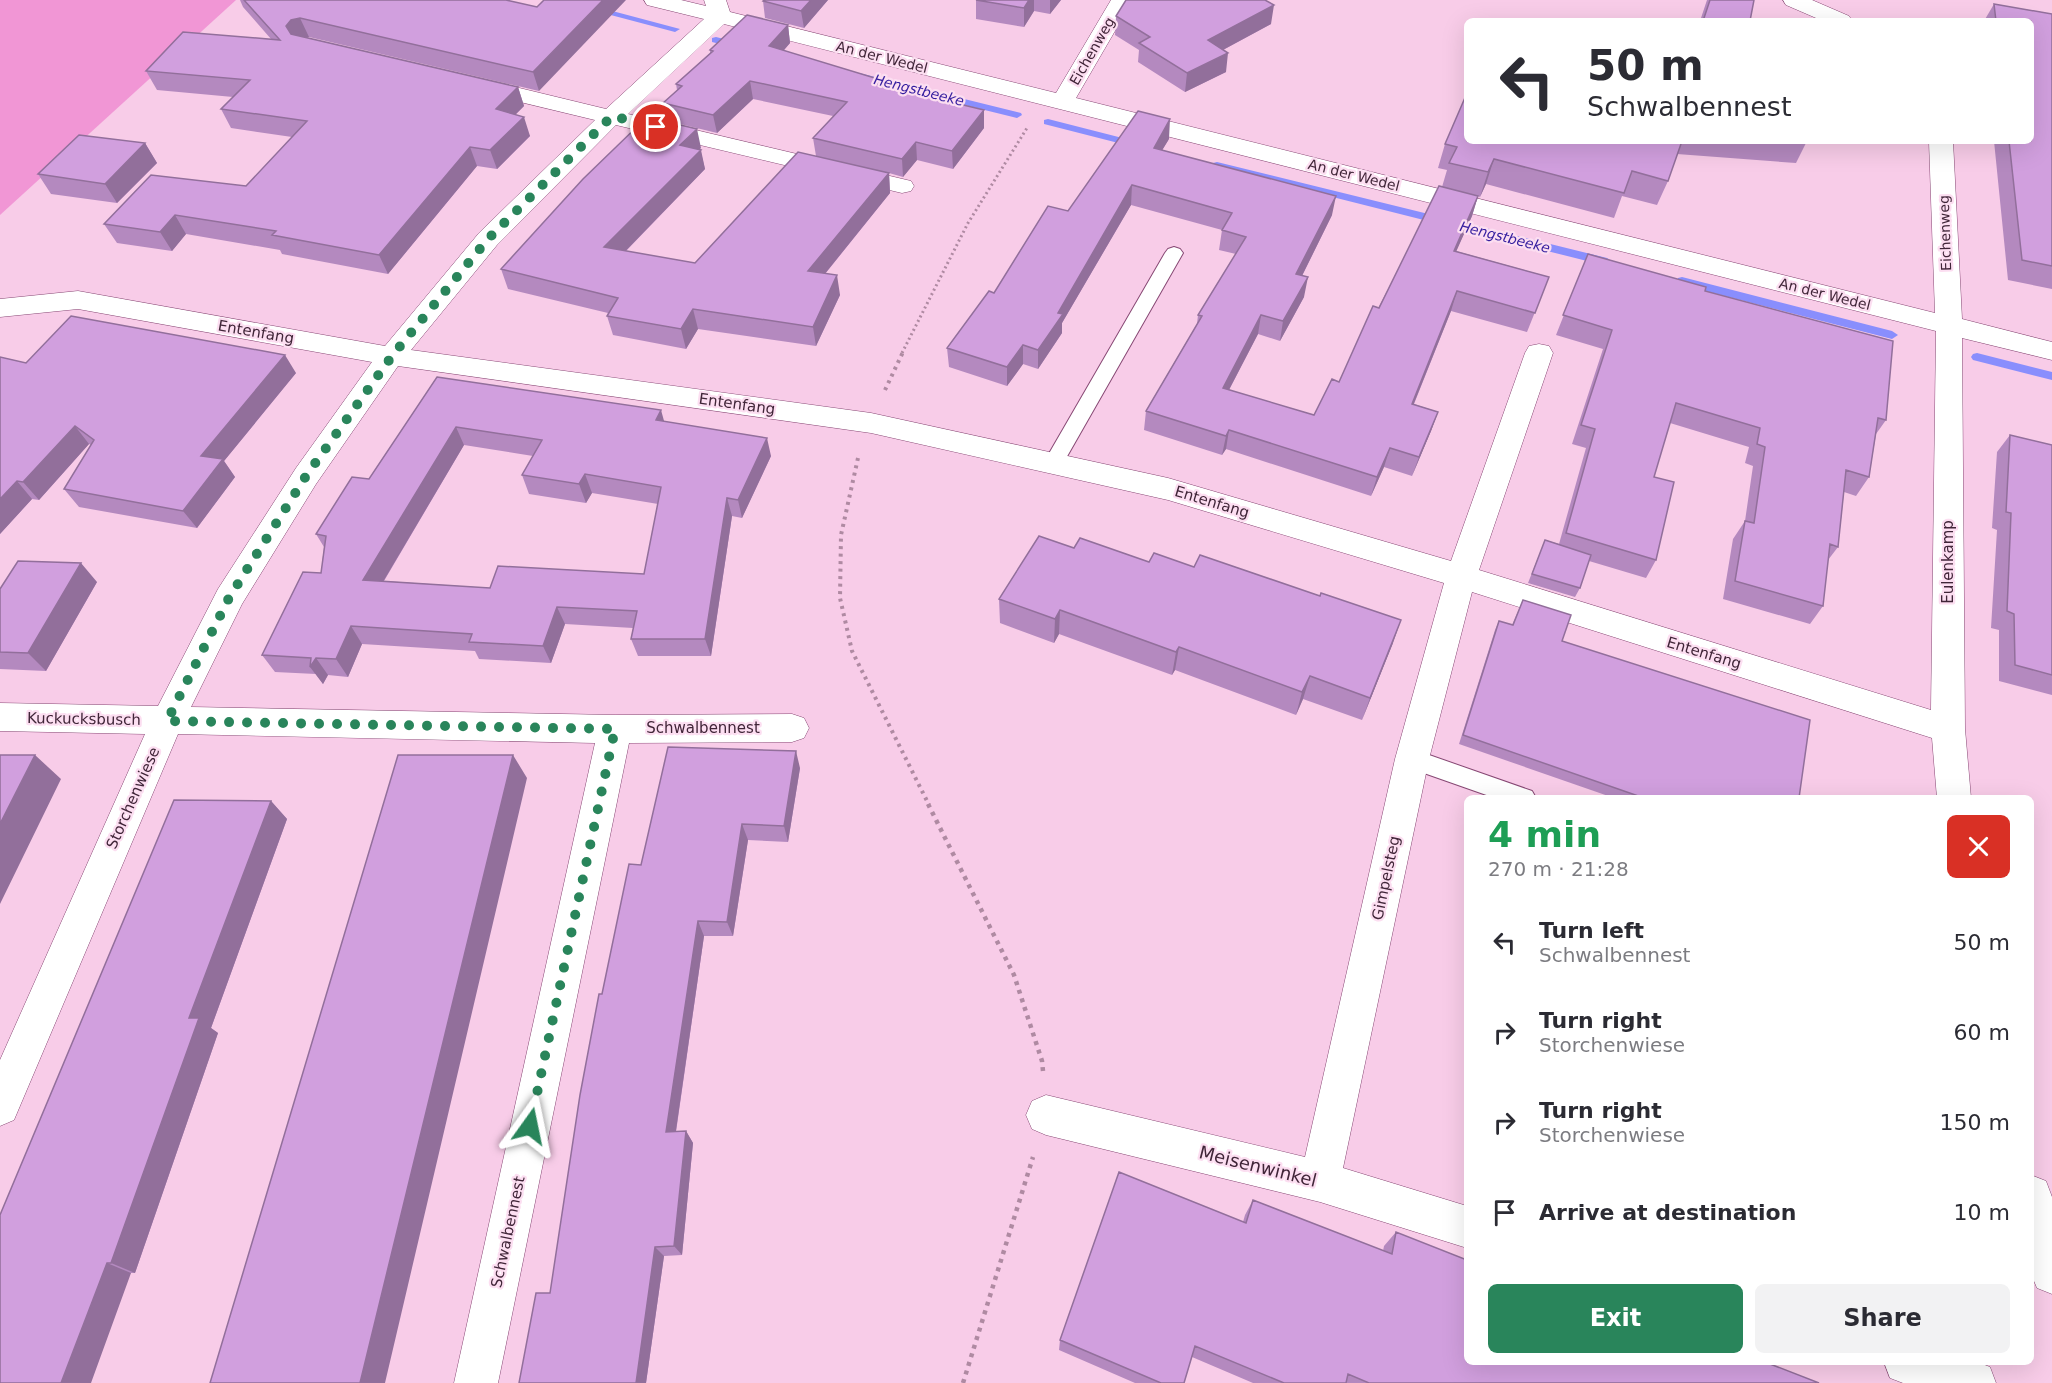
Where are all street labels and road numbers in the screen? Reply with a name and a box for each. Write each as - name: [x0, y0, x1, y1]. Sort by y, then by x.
- street label: Eichenweg: [1066, 14, 1118, 88]
- street label: An der Wedel: [835, 38, 929, 76]
- street label: An der Wedel: [1307, 156, 1401, 194]
- street label: Eichenweg: [1936, 195, 1954, 271]
- street label: An der Wedel: [1778, 275, 1872, 313]
- street label: Entenfang: [216, 316, 296, 348]
- street label: Entenfang: [698, 390, 776, 418]
- street label: Entenfang: [1172, 482, 1252, 522]
- street label: Eulenkamp: [1939, 520, 1957, 604]
- street label: Entenfang: [1664, 633, 1744, 673]
- street label: Kuckucksbusch: [27, 709, 141, 729]
- street label: Schwalbennest: [646, 719, 760, 737]
- street label: Storchenwiese: [102, 744, 164, 852]
- street label: Gimpelsteg: [1368, 834, 1404, 922]
- street label: Meisenwinkel: [1197, 1141, 1319, 1191]
- street label: Schwalbennest: [487, 1174, 529, 1289]

